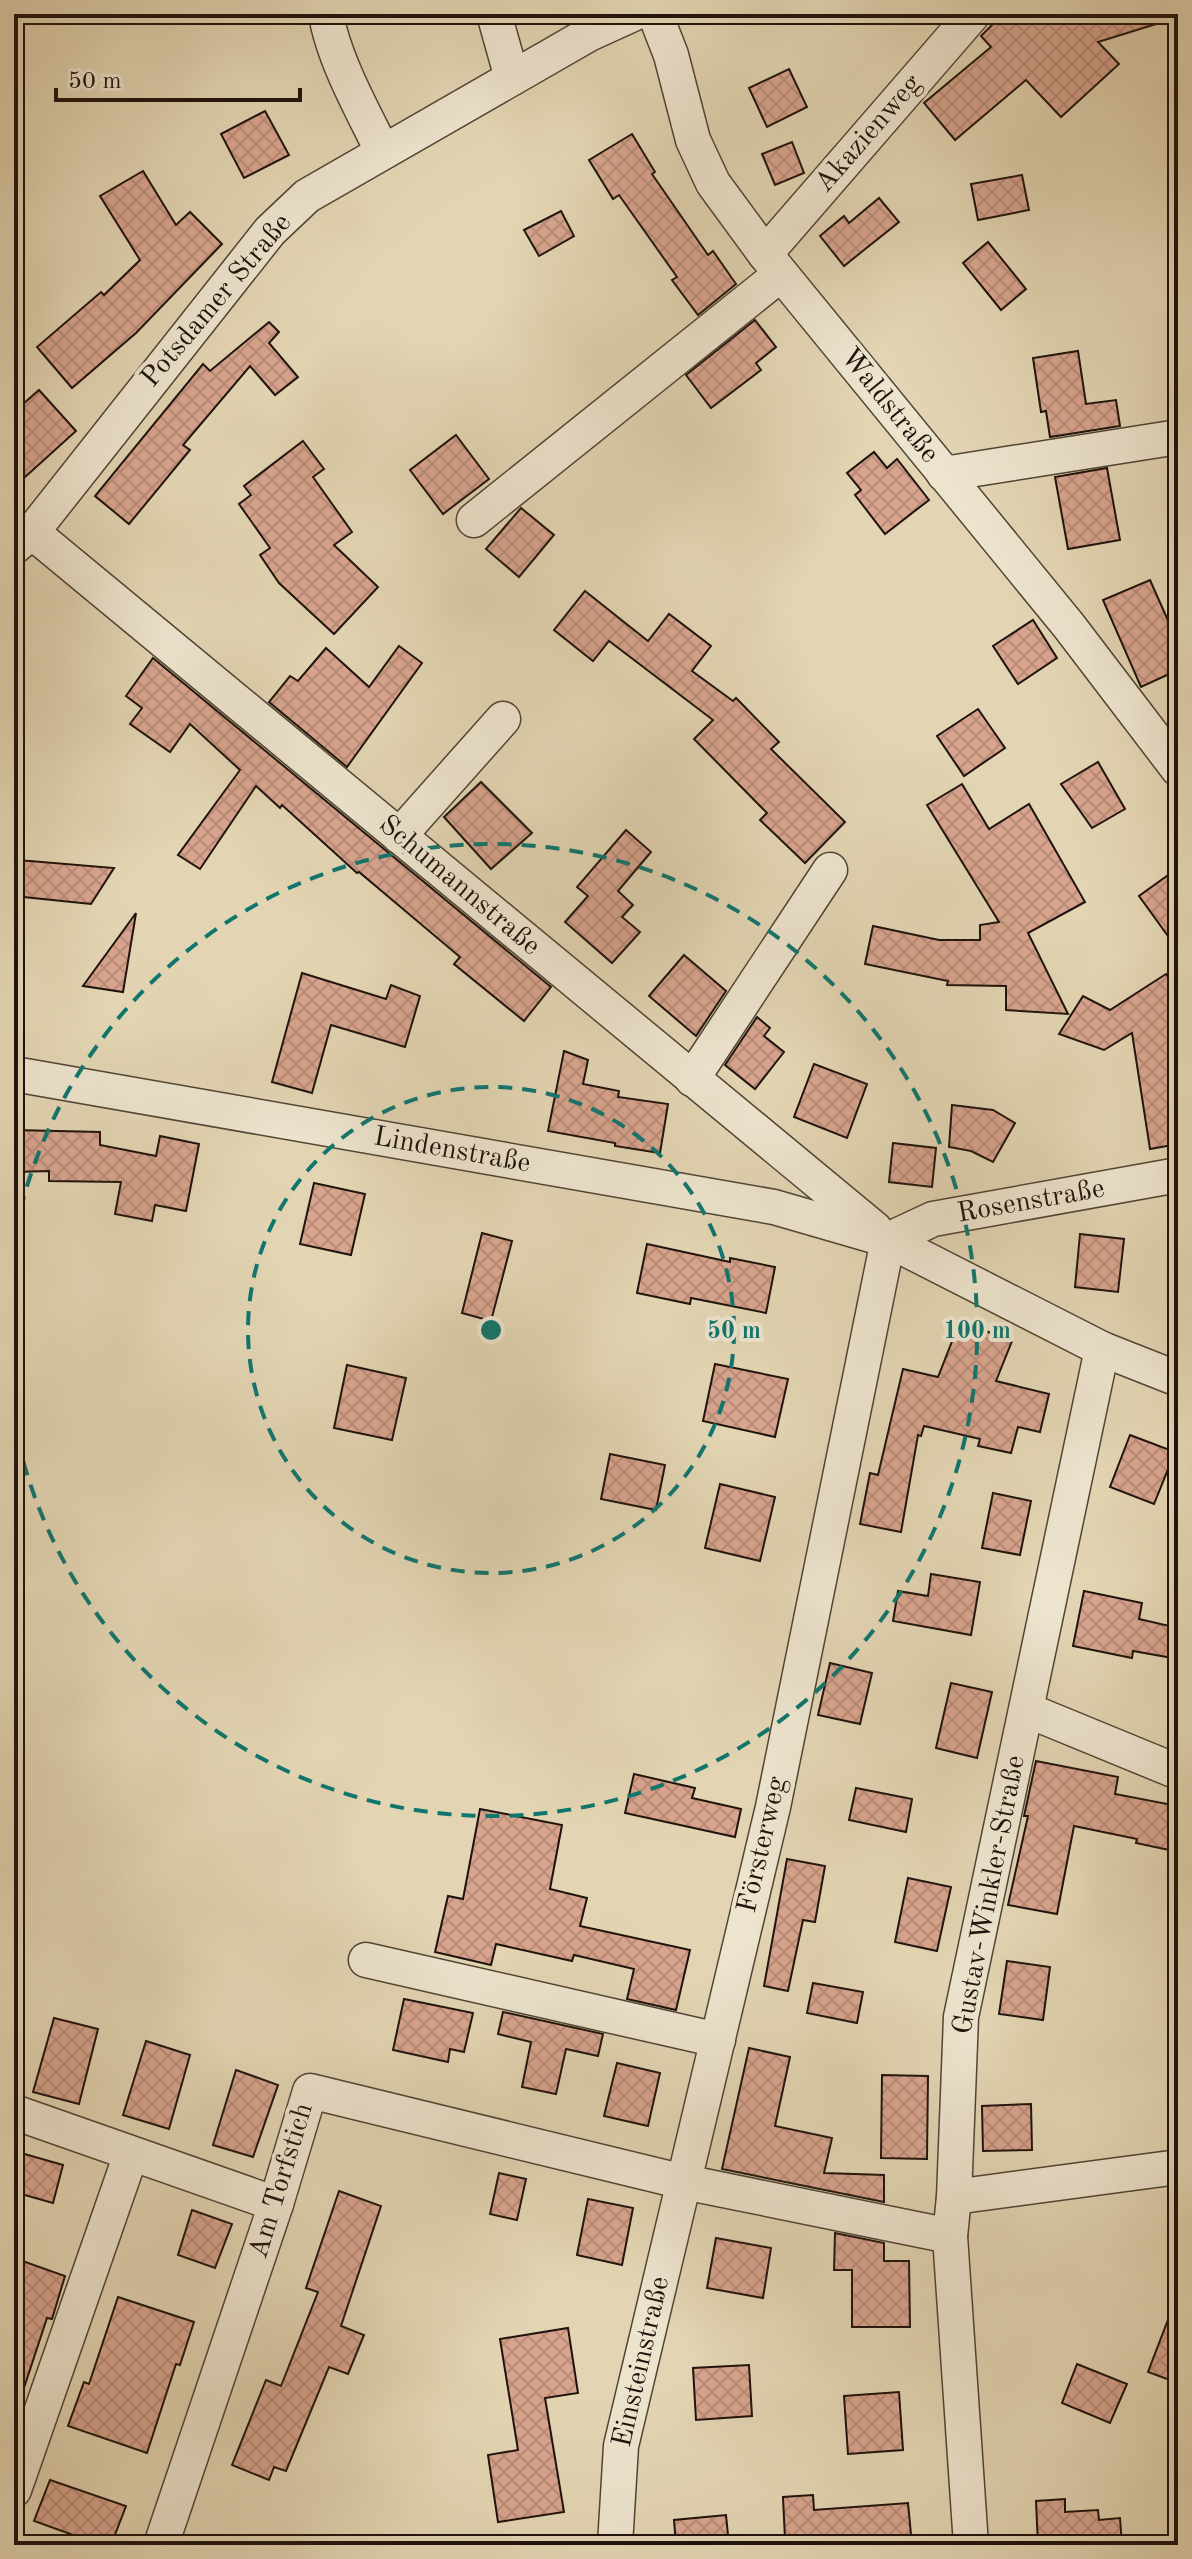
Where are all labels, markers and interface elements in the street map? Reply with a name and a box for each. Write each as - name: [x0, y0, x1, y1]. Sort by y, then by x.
- scale bar: [56, 52, 300, 102]
- text: 50 m: [68, 70, 122, 94]
- street label: Akazienweg: [811, 70, 927, 198]
- street label: Potsdamer Straße: [137, 209, 297, 393]
- street label: Waldstraße: [835, 343, 943, 469]
- street label: Schumannstraße: [373, 811, 545, 961]
- street label: Lindenstraße: [371, 1123, 533, 1179]
- street label: Rosenstraße: [955, 1175, 1107, 1229]
- centre of rings: [477, 1316, 505, 1344]
- text: 50 m: [707, 1319, 761, 1344]
- text: 100 m: [943, 1320, 1011, 1344]
- street label: Gustav-Winkler-Straße: [949, 1753, 1031, 2037]
- street label: Försterweg: [734, 1774, 792, 1916]
- street label: Am Torfstich: [245, 2100, 319, 2262]
- street label: Einsteinstraße: [609, 2274, 675, 2450]

